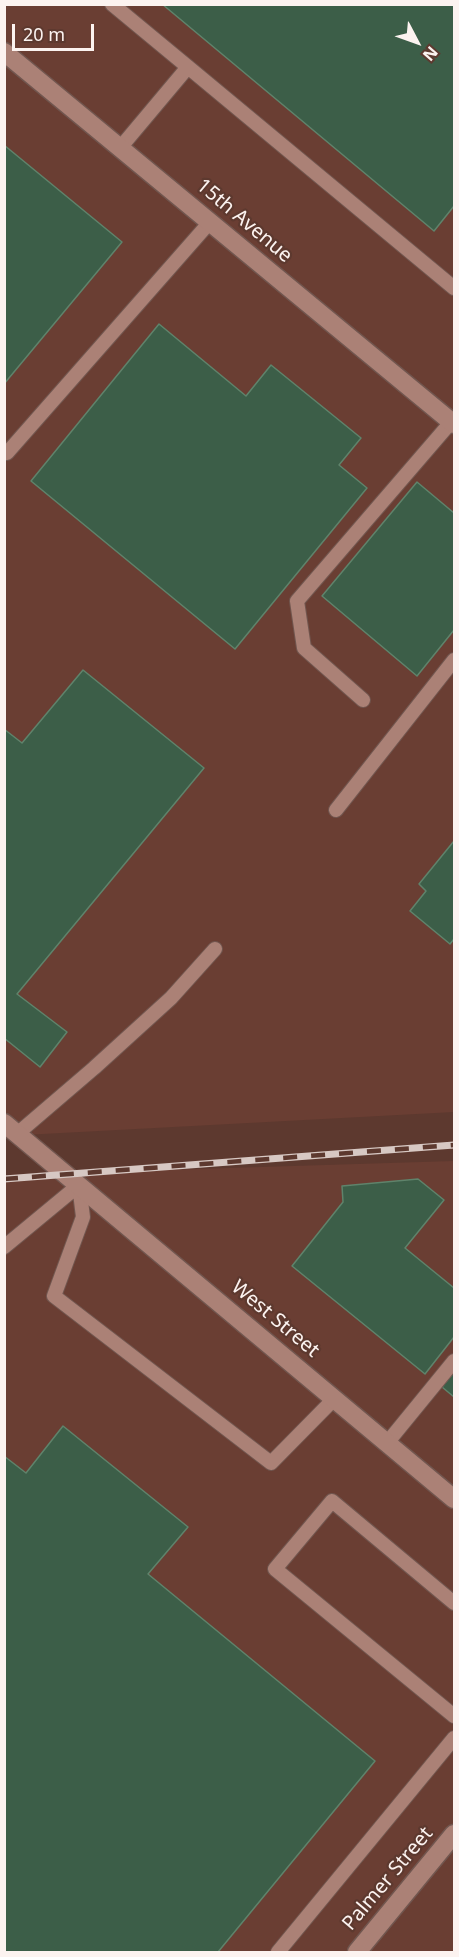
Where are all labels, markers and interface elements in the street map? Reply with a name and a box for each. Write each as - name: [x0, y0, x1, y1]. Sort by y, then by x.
- scale bar: [15, 12, 98, 50]
- north arrow: [387, 12, 447, 72]
- text: 20 m: [23, 22, 65, 46]
- text: N: [418, 42, 443, 66]
- street label: 15th Avenue: [191, 174, 297, 268]
- street label: West Street: [226, 1275, 324, 1363]
- street label: Palmer Street: [338, 1822, 438, 1936]

